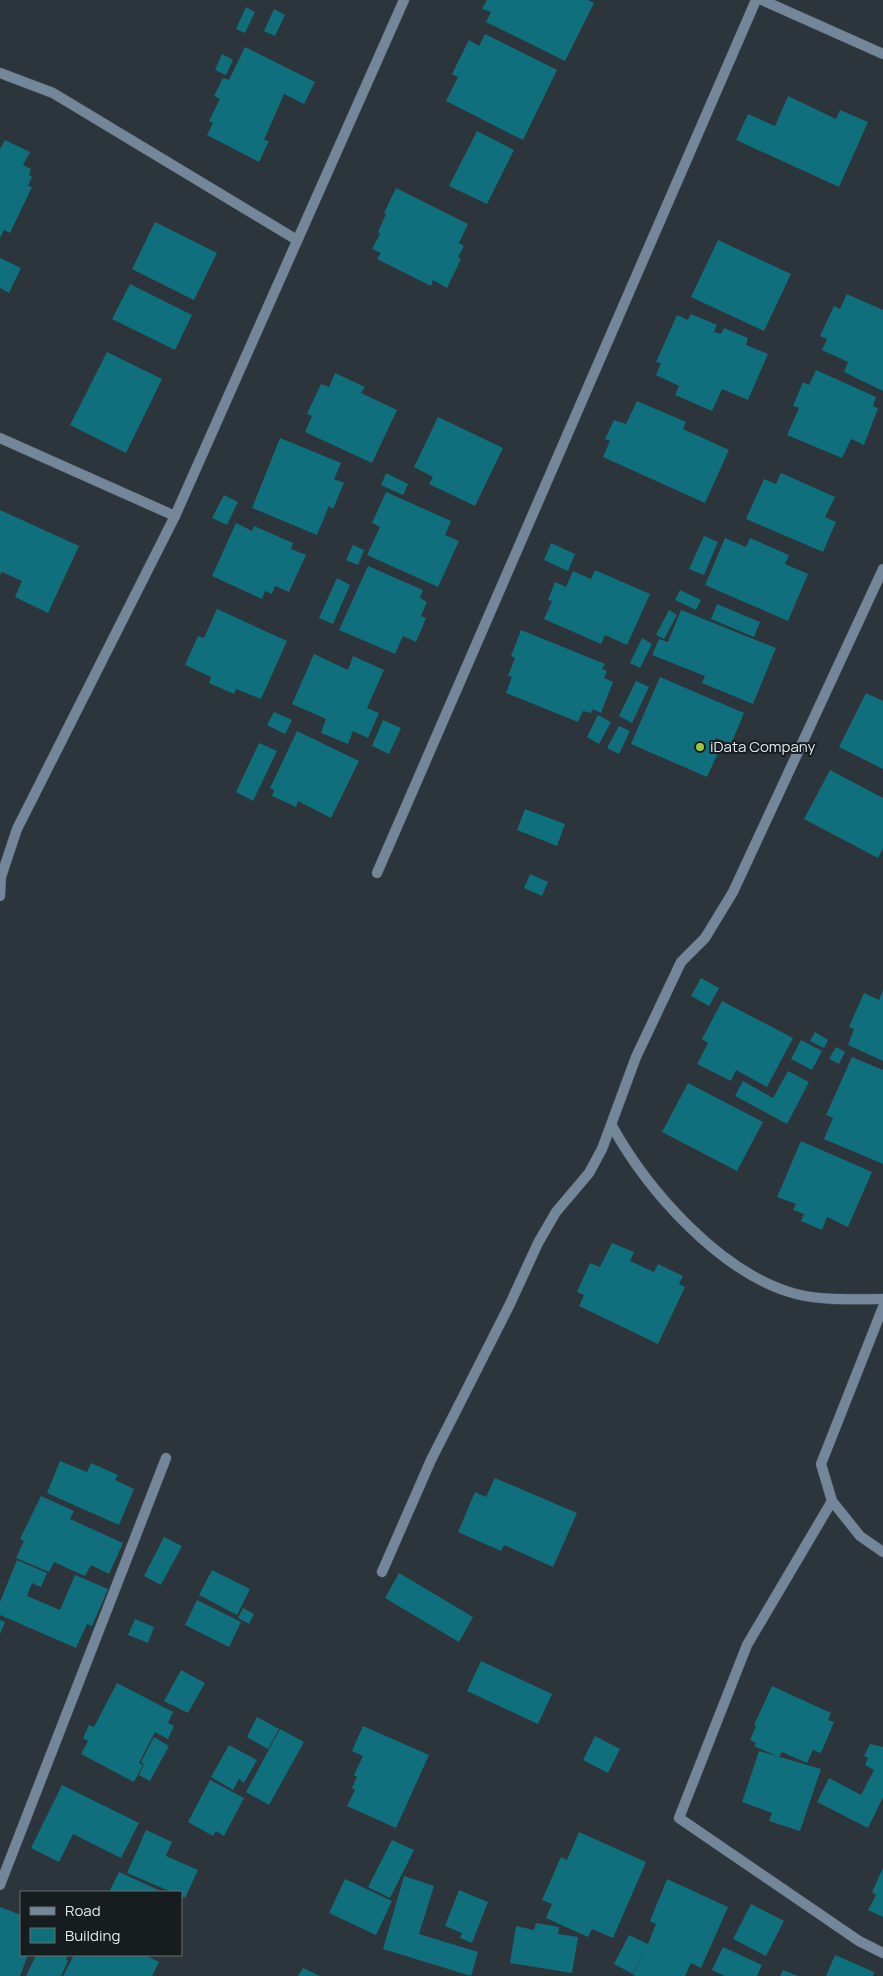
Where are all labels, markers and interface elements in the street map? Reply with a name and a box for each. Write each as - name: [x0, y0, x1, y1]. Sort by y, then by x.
- place label: iData Company: [710, 736, 815, 757]
- marker: iData Company: [694, 741, 706, 753]
- legend: [20, 1891, 182, 1956]
- text: Road: [65, 1900, 101, 1921]
- text: Building: [65, 1925, 120, 1946]

